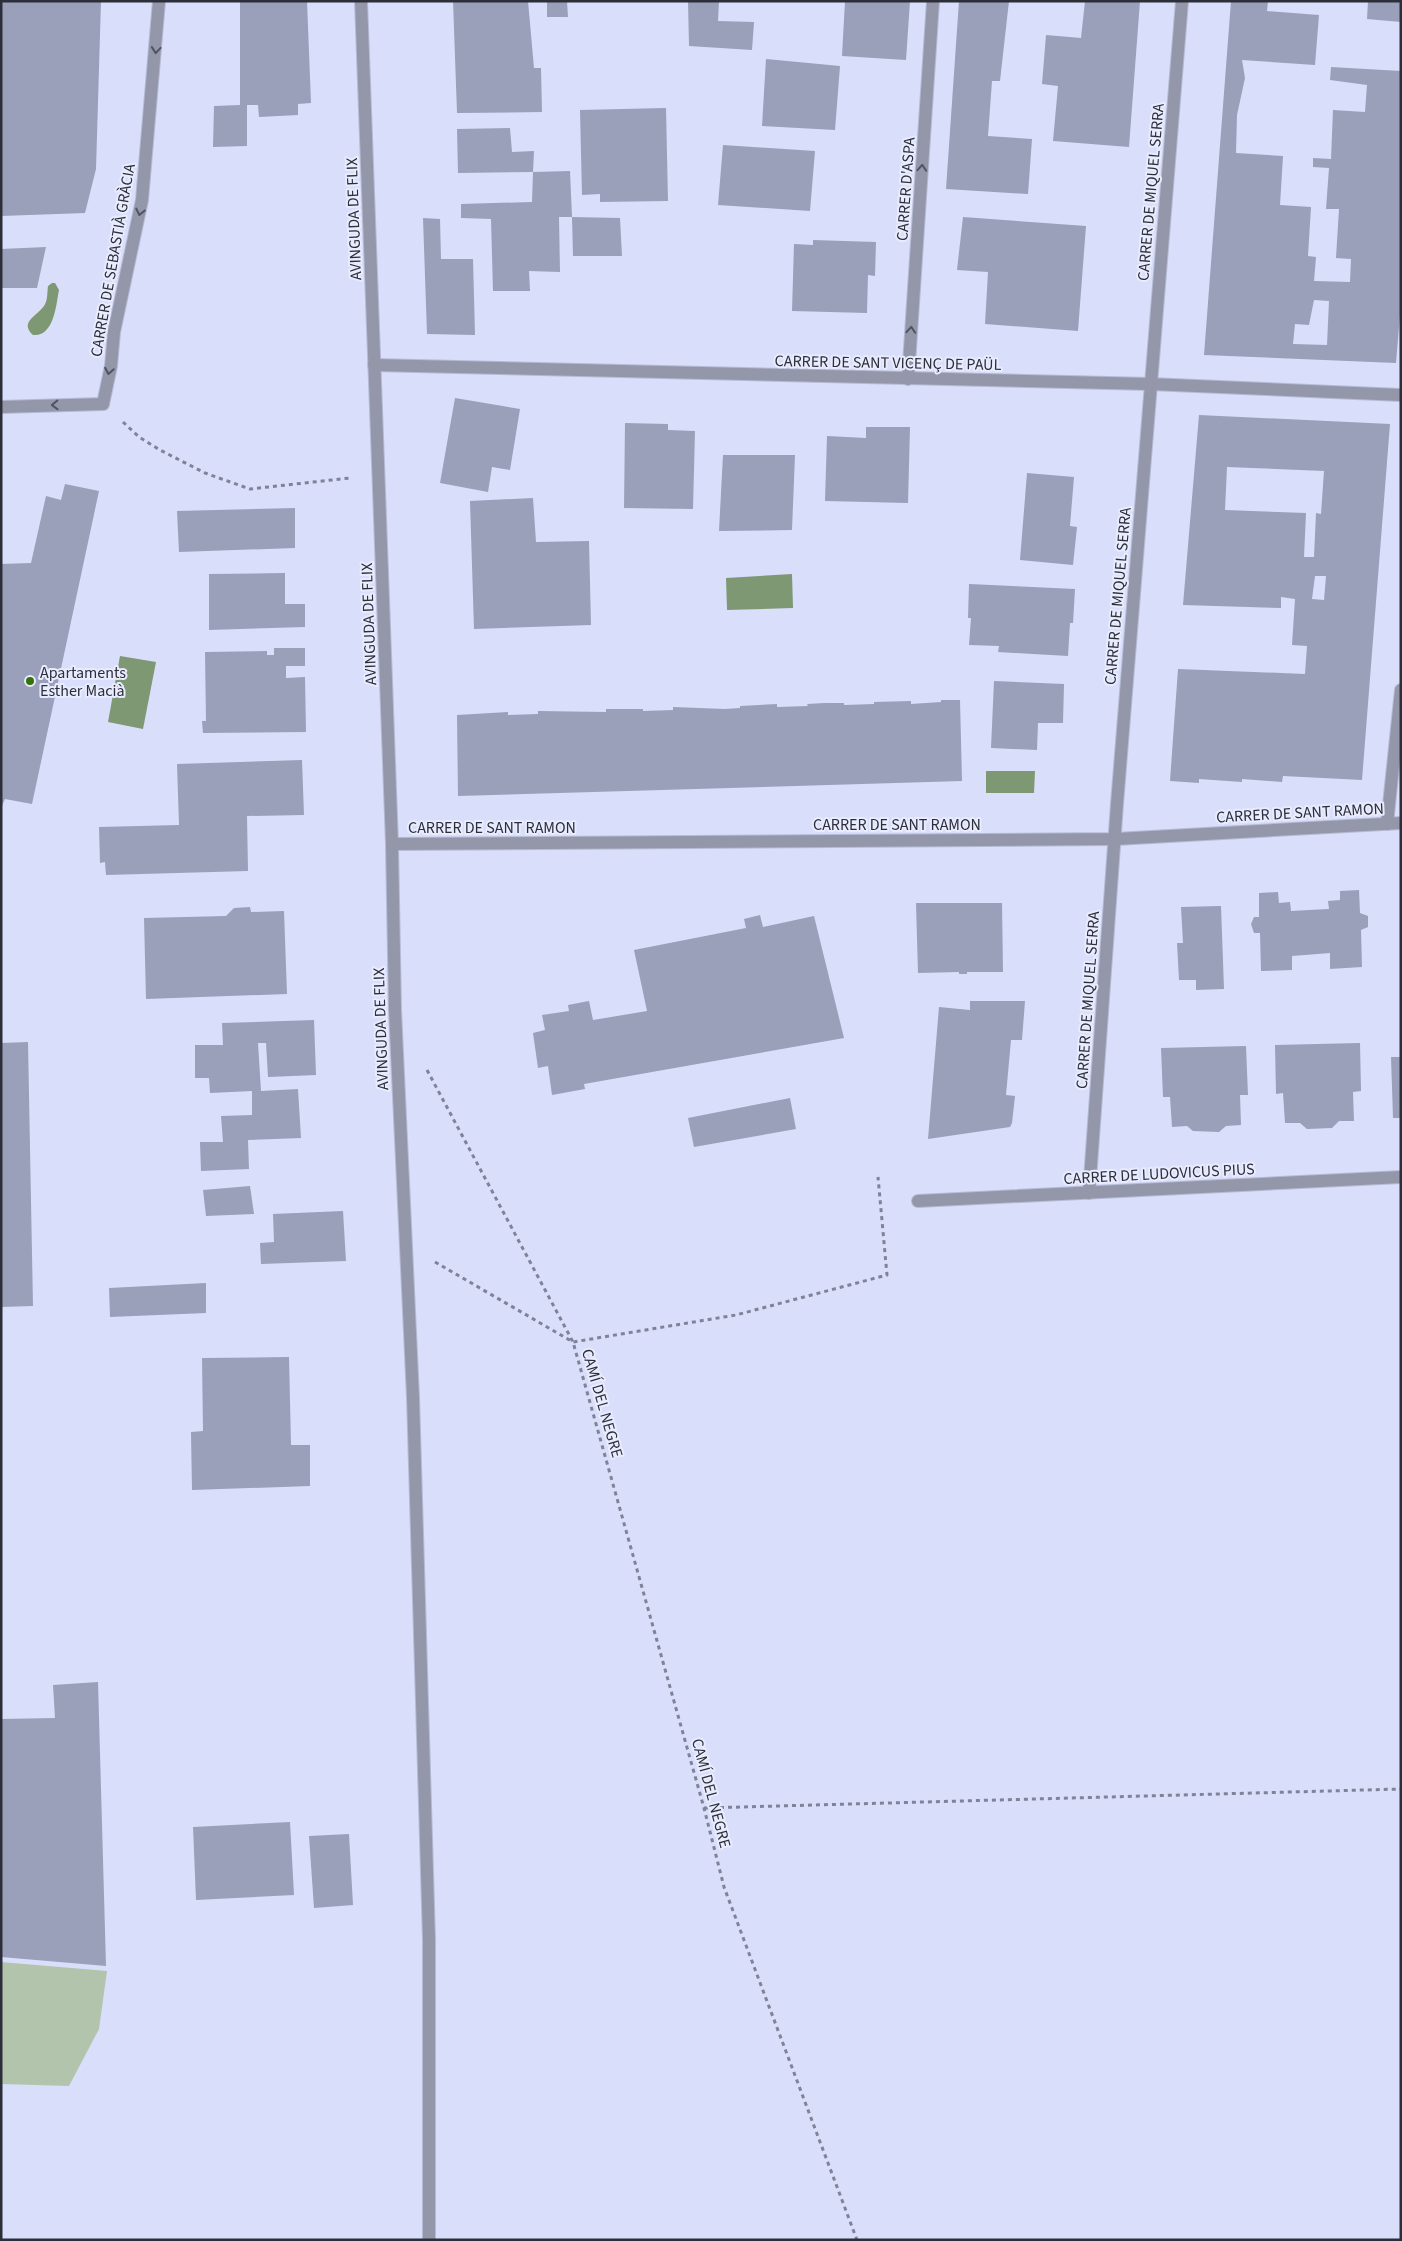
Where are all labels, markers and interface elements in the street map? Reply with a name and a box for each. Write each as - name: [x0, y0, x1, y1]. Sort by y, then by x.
- one-way arrow: [151, 46, 162, 54]
- street label: CARRER DE MIQUEL SERRA: [1132, 102, 1170, 282]
- street label: CARRER D'ASPA: [891, 136, 921, 242]
- street label: AVINGUDA DE FLIX: [341, 157, 367, 281]
- street label: CARRER DE SEBASTIÀ GRÀCIA: [85, 162, 141, 358]
- one-way arrow: [917, 164, 928, 172]
- one-way arrow: [135, 207, 146, 216]
- one-way arrow: [906, 326, 917, 334]
- street label: CARRER DE SANT VICENÇ DE PAÜL: [774, 350, 1002, 376]
- one-way arrow: [105, 367, 115, 375]
- one-way arrow: [50, 400, 58, 411]
- street label: CARRER DE MIQUEL SERRA: [1099, 506, 1137, 686]
- street label: AVINGUDA DE FLIX: [356, 562, 382, 686]
- place label: Apartaments Esther Macià: [40, 662, 126, 702]
- marker: Apartaments Esther Macià: [24, 675, 36, 687]
- street label: CARRER DE SANT RAMON: [1216, 798, 1384, 828]
- street label: CARRER DE SANT RAMON: [813, 814, 981, 836]
- street label: CARRER DE SANT RAMON: [408, 817, 576, 839]
- street label: CARRER DE MIQUEL SERRA: [1071, 910, 1105, 1090]
- street label: AVINGUDA DE FLIX: [368, 967, 394, 1091]
- street label: CARRER DE LUDOVICUS PIUS: [1063, 1158, 1255, 1190]
- street label: CAMÍ DEL NEGRE: [576, 1346, 628, 1460]
- street label: CAMÍ DEL NEGRE: [686, 1736, 736, 1850]

